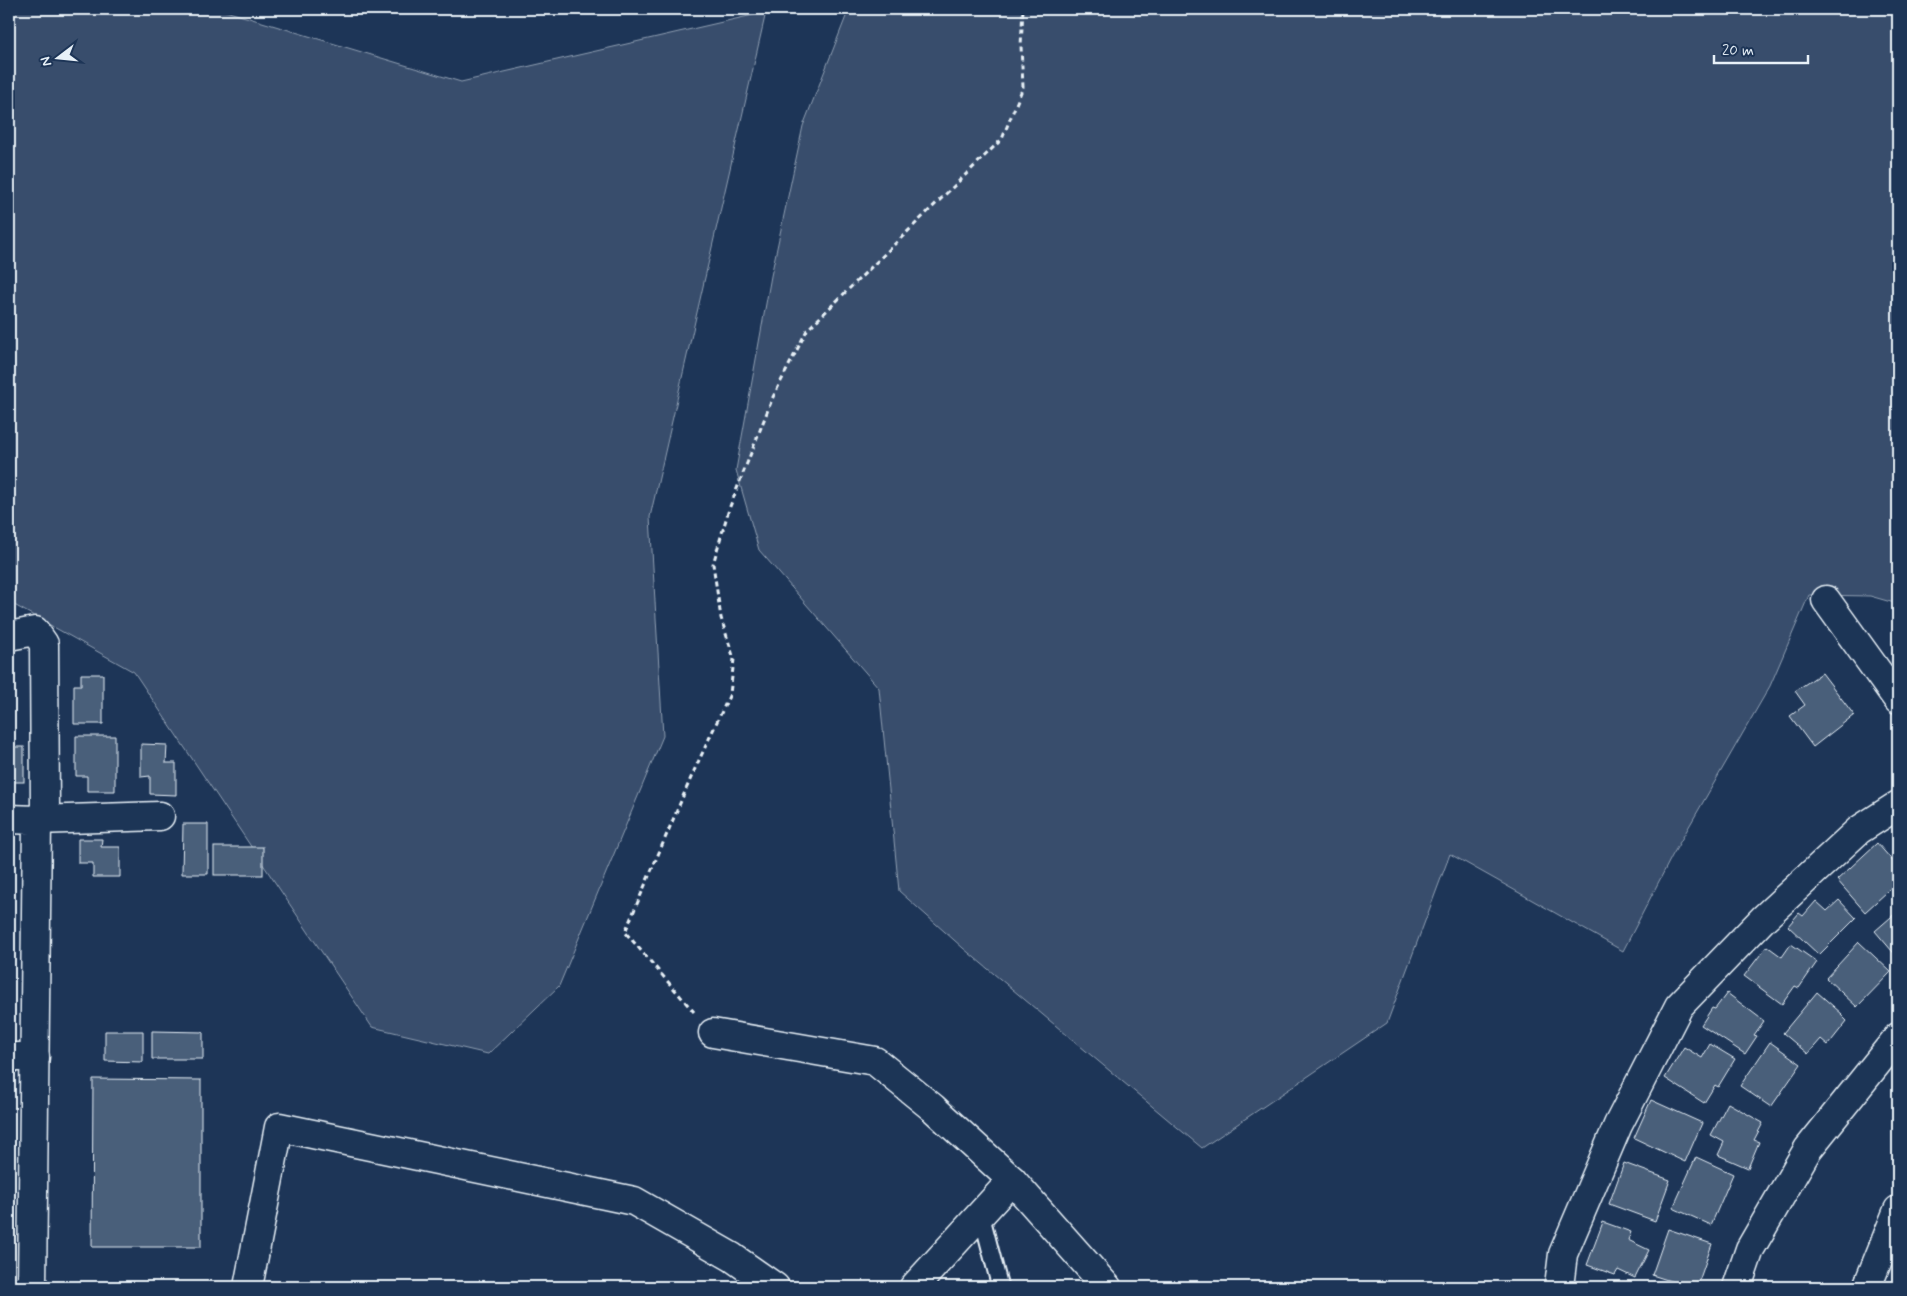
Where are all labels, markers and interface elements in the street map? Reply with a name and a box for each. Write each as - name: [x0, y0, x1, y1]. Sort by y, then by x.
- north arrow: [32, 32, 82, 82]
- scale bar: [1714, 32, 1808, 64]
- text: 20 m: [1722, 41, 1754, 61]
- text: N: [37, 54, 56, 68]

